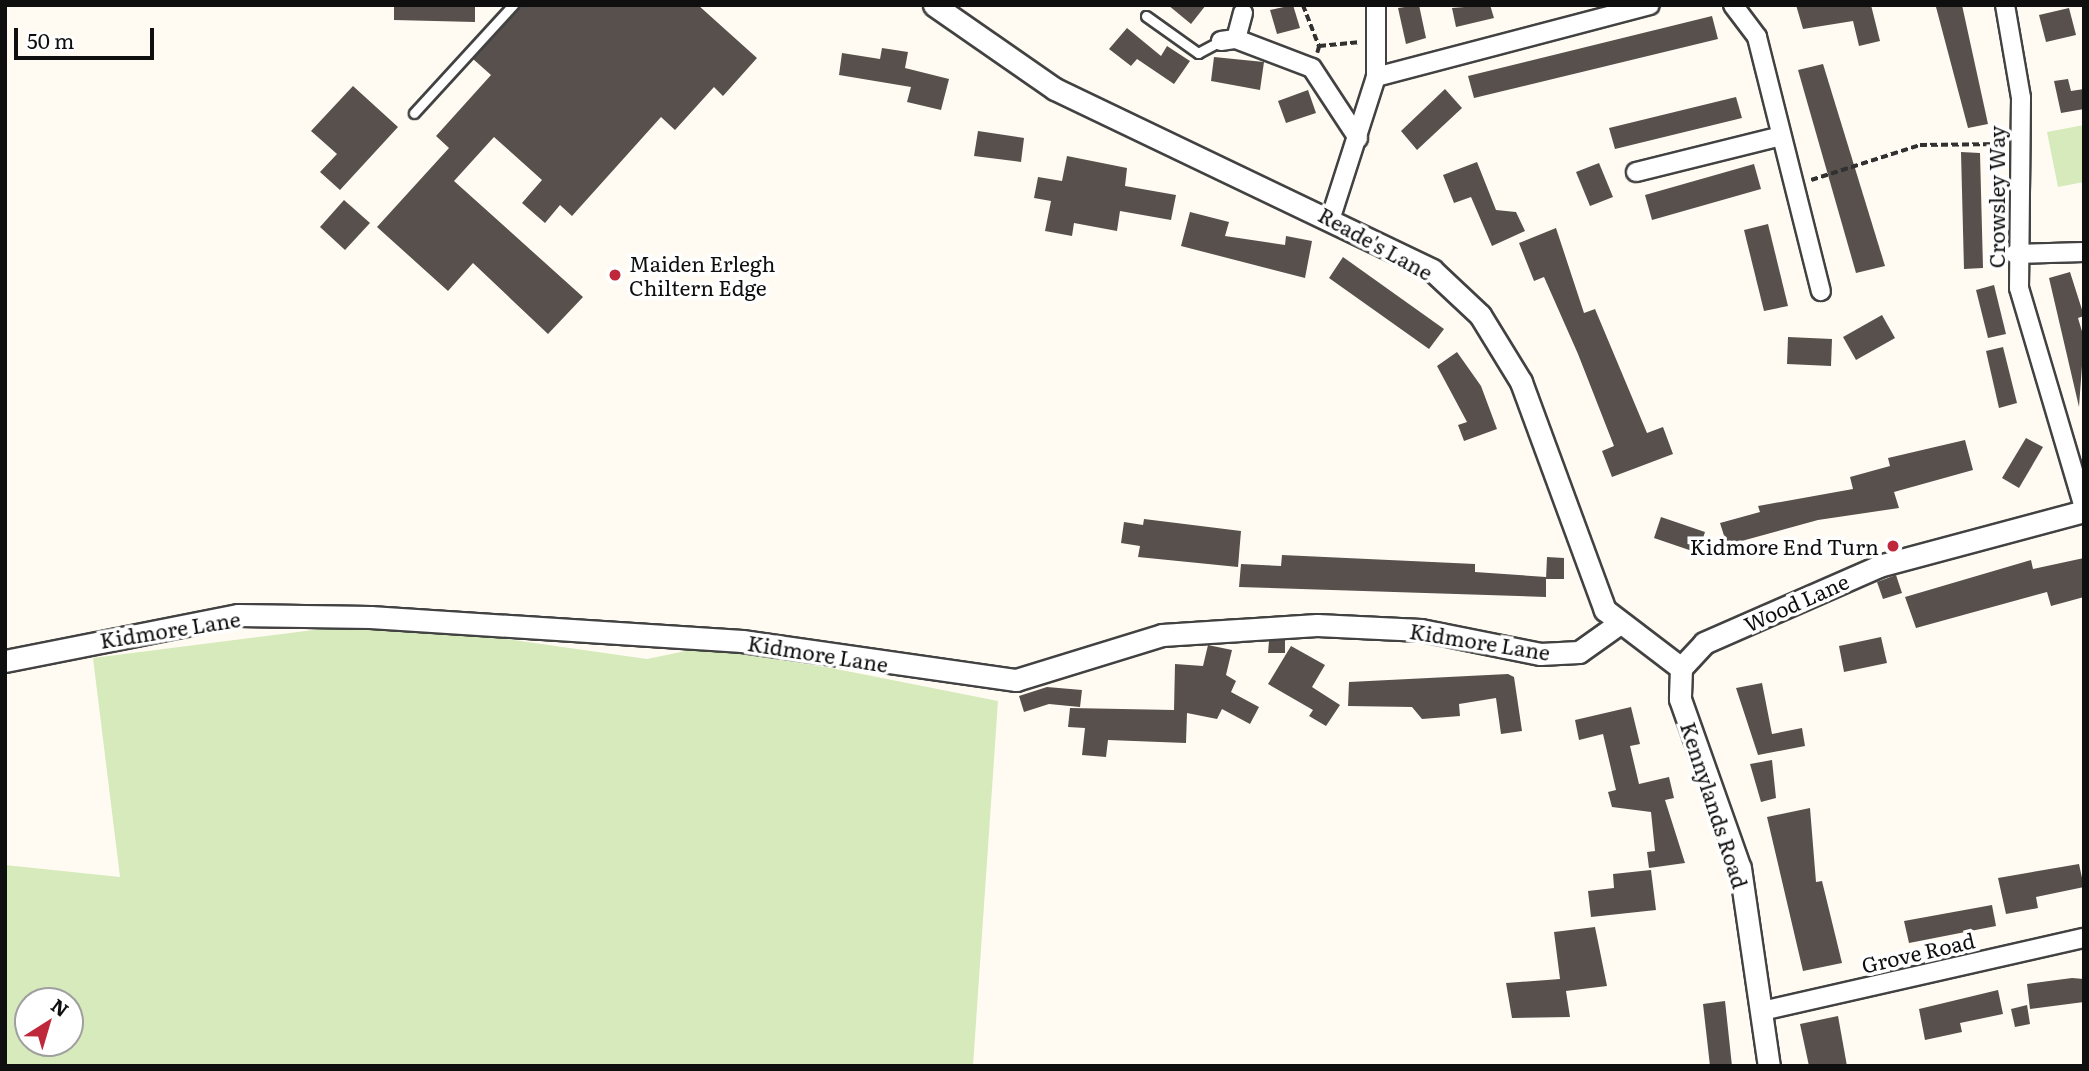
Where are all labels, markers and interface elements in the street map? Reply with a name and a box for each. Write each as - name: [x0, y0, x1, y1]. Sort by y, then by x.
- scale bar: [18, 14, 158, 58]
- text: 50 m: [27, 24, 74, 55]
- street label: Crowsley Way: [1983, 126, 2009, 268]
- street label: Reade's Lane: [1314, 201, 1438, 285]
- place label: Maiden Erlegh Chiltern Edge: [629, 250, 775, 300]
- marker: Maiden Erlegh Chiltern Edge: [607, 267, 623, 283]
- place label: Kidmore End Turn: [1690, 533, 1879, 559]
- marker: Kidmore End Turn: [1885, 538, 1901, 554]
- street label: Wood Lane: [1740, 568, 1852, 636]
- street label: Kidmore Lane: [98, 605, 242, 653]
- street label: Kidmore Lane: [1408, 617, 1552, 665]
- street label: Kidmore Lane: [746, 629, 890, 677]
- street label: Kennylands Road: [1676, 719, 1754, 891]
- street label: Grove Road: [1859, 927, 1977, 977]
- north arrow: [14, 987, 84, 1057]
- text: N: [46, 991, 75, 1023]

